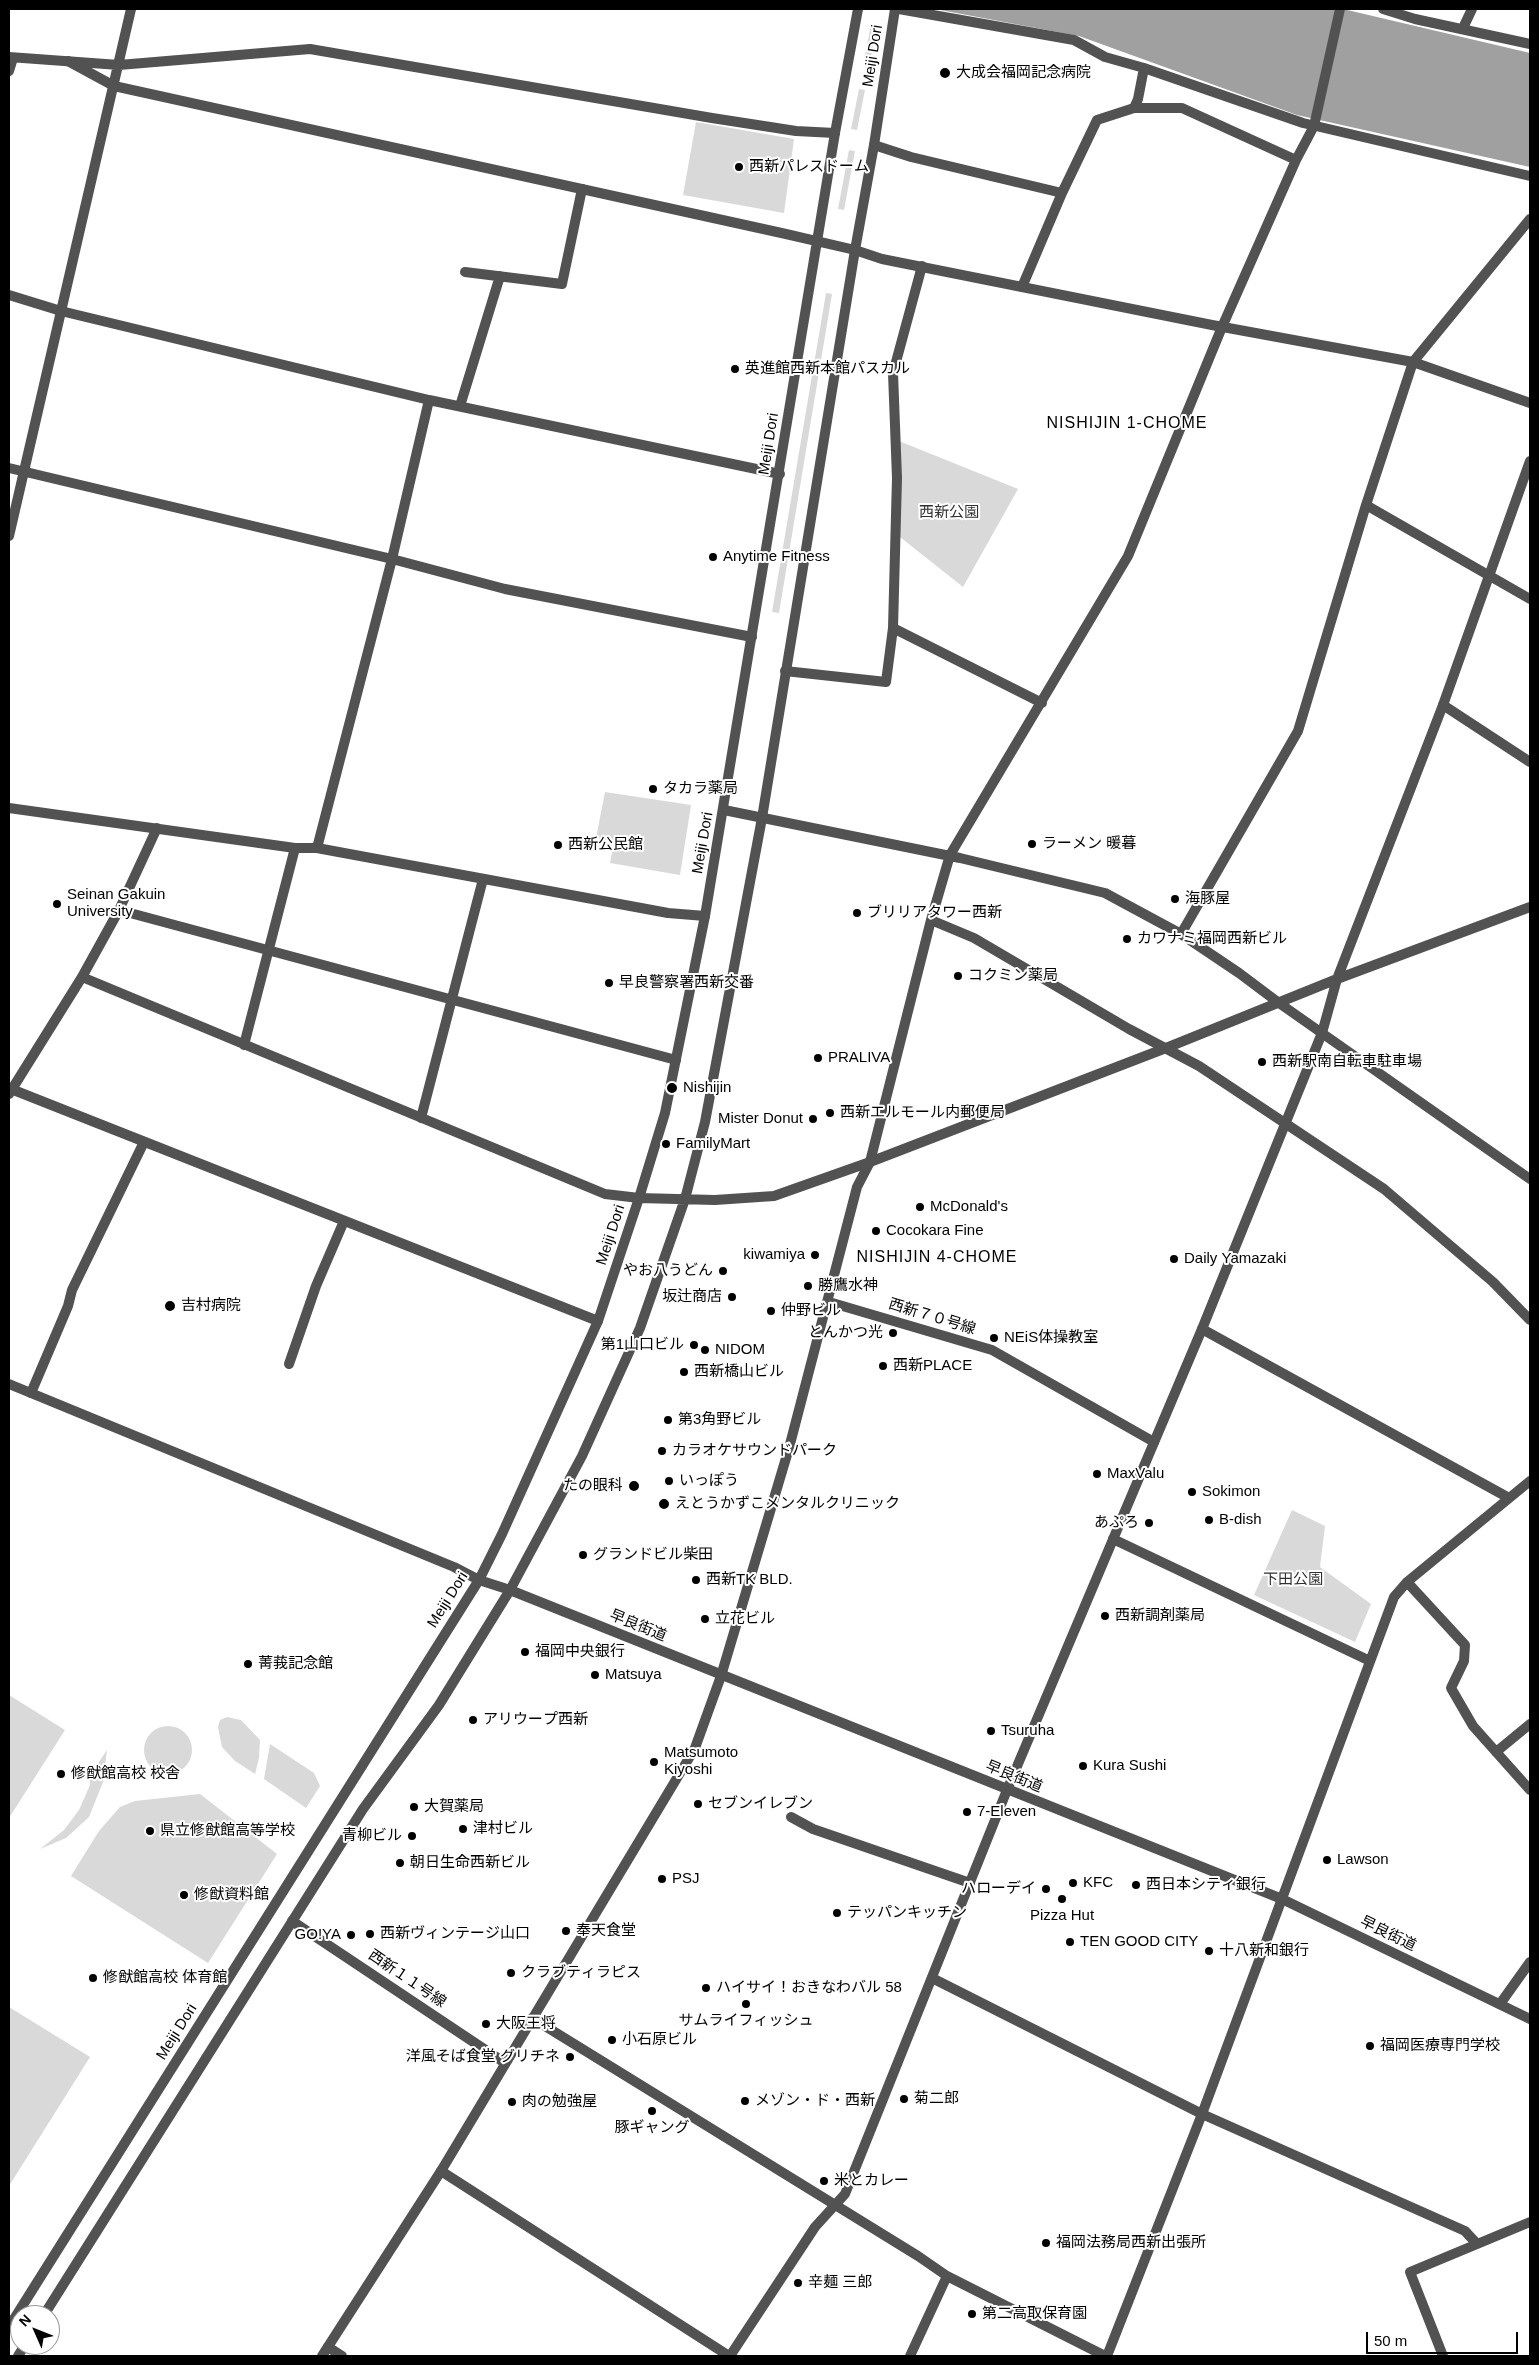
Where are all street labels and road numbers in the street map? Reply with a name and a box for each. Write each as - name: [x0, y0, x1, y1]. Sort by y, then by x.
- street label: Meiji Dori: [859, 24, 887, 88]
- street label: Meiji Dori: [755, 412, 783, 476]
- street label: Meiji Dori: [689, 811, 717, 875]
- street label: Meiji Dori: [593, 1202, 629, 1268]
- street label: 西新７０号線: [886, 1295, 978, 1339]
- street label: Meiji Dori: [424, 1569, 472, 1631]
- street label: 早良街道: [607, 1606, 669, 1646]
- street label: 早良街道: [983, 1757, 1045, 1797]
- street label: 早良街道: [1357, 1913, 1419, 1955]
- street label: 西新１１号線: [365, 1946, 449, 2012]
- street label: Meiji Dori: [153, 2001, 201, 2063]

